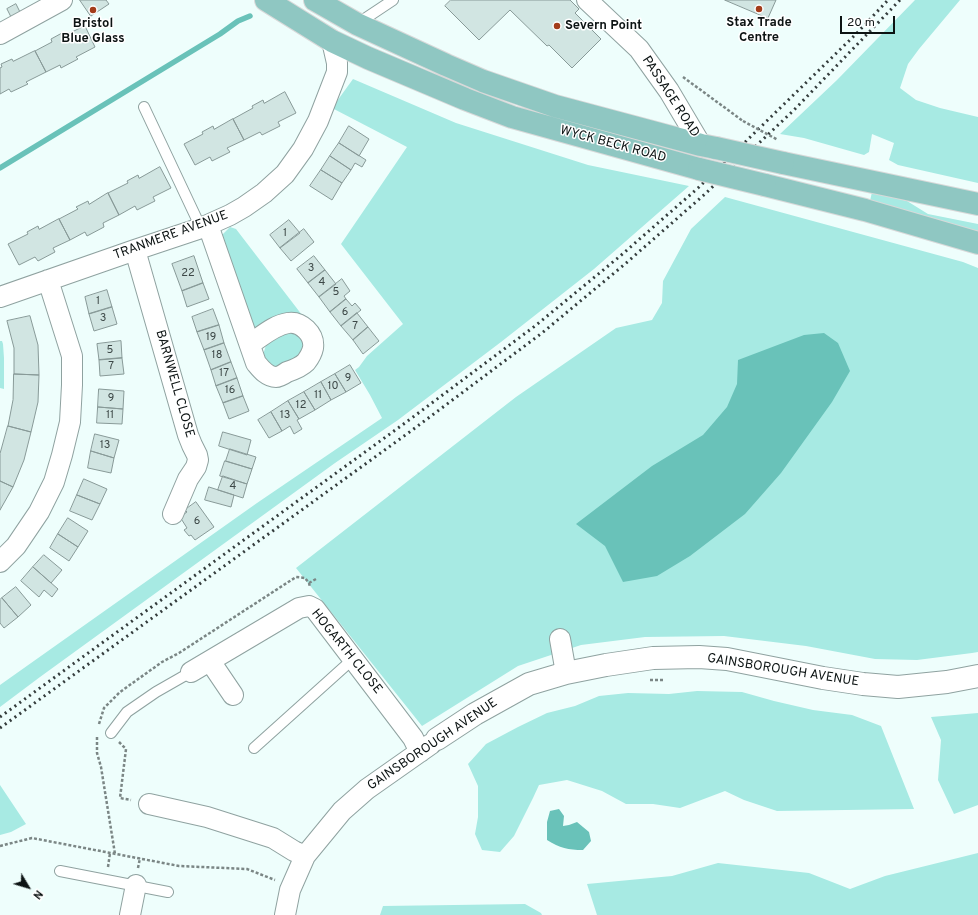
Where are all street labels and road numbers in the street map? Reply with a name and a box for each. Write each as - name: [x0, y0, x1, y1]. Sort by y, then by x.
- street label: PASSAGE ROAD: [638, 53, 702, 141]
- street label: WYCK BECK ROAD: [558, 123, 668, 167]
- street label: TRANMERE AVENUE: [112, 208, 230, 264]
- street label: BARNWELL CLOSE: [151, 328, 197, 440]
- street label: HOGARTH CLOSE: [307, 606, 385, 698]
- street label: GAINSBOROUGH AVENUE: [706, 651, 860, 691]
- street label: GAINSBOROUGH AVENUE: [365, 696, 501, 794]

